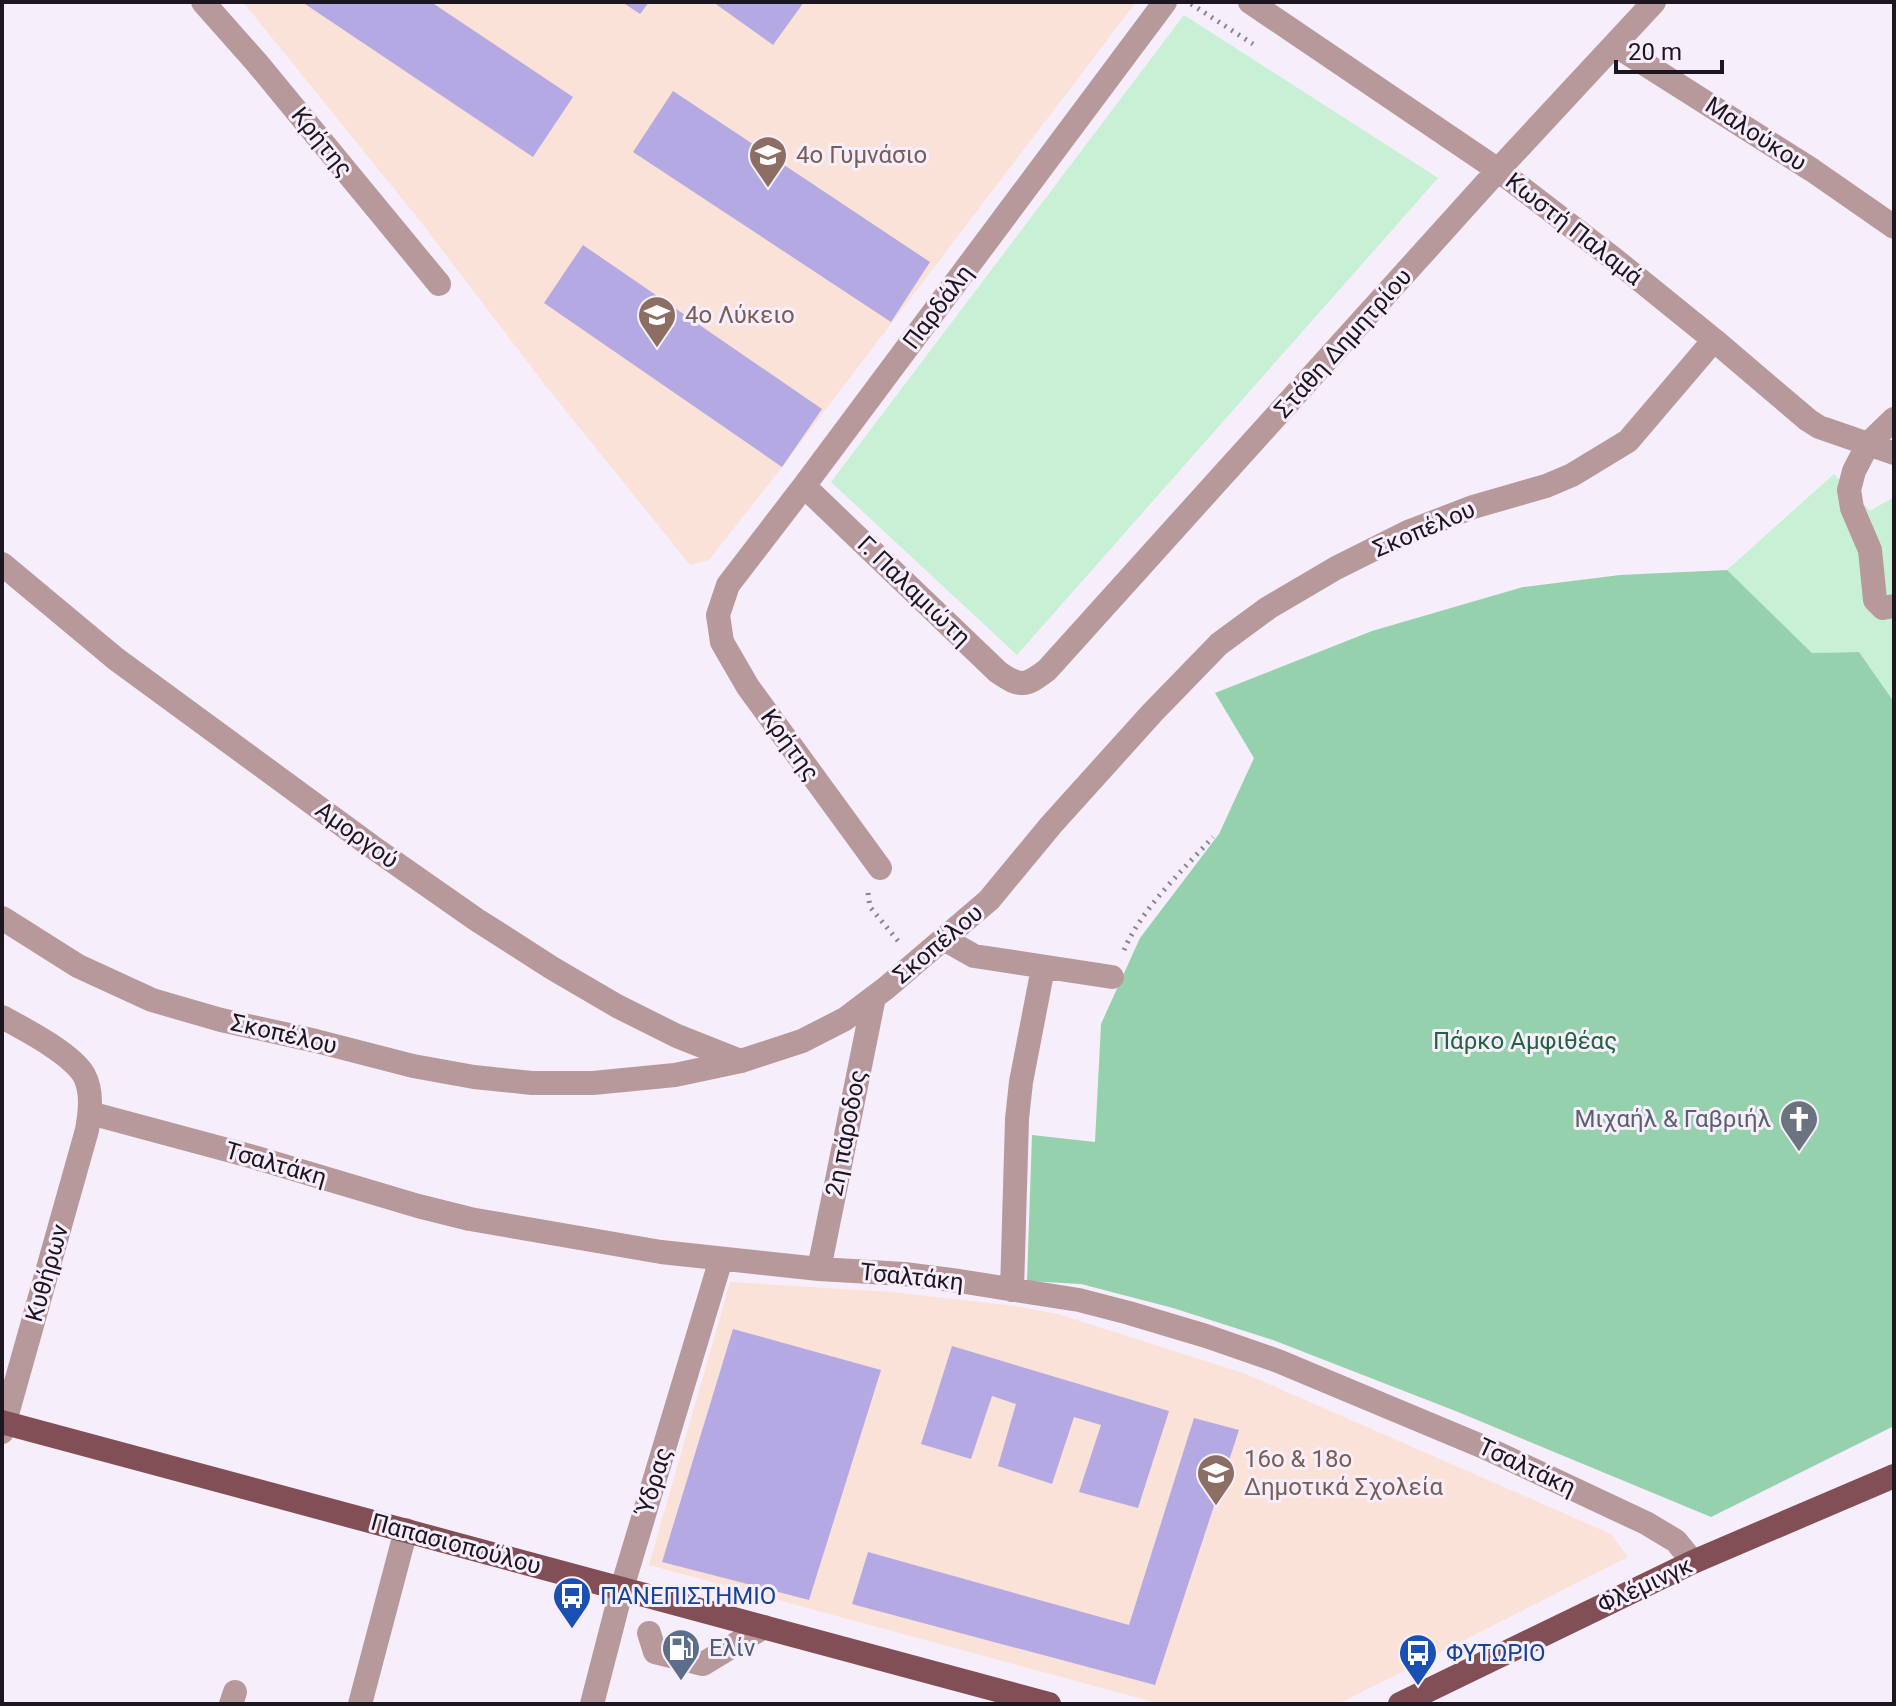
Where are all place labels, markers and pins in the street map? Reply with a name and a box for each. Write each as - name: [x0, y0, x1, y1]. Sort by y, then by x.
- school or university icon: 4ο Γυμνάσιο: [747, 134, 789, 189]
- place label: 4ο Γυμνάσιο: [796, 141, 927, 169]
- school or university icon: 4ο Λύκειο: [636, 294, 678, 349]
- place label: 4ο Λύκειο: [685, 301, 795, 329]
- church icon: Μιχαήλ & Γαβριήλ: [1778, 1098, 1820, 1153]
- place label: Μιχαήλ & Γαβριήλ: [1574, 1105, 1771, 1133]
- place label: 16ο & 18ο Δημοτικά Σχολεία: [1244, 1445, 1443, 1501]
- school or university icon: 16ο & 18ο Δημοτικά Σχολεία: [1195, 1452, 1237, 1507]
- bus stop icon: ΠΑΝΕΠΙΣΤΗΜΙΟ: [551, 1575, 593, 1630]
- place label: ΠΑΝΕΠΙΣΤΗΜΙΟ: [600, 1582, 776, 1610]
- fuel station icon: Ελίν: [660, 1627, 702, 1682]
- bus stop icon: ΦΥΤΩΡΙΟ: [1397, 1632, 1439, 1687]
- place label: Ελίν: [709, 1634, 756, 1662]
- place label: ΦΥΤΩΡΙΟ: [1446, 1639, 1546, 1667]

